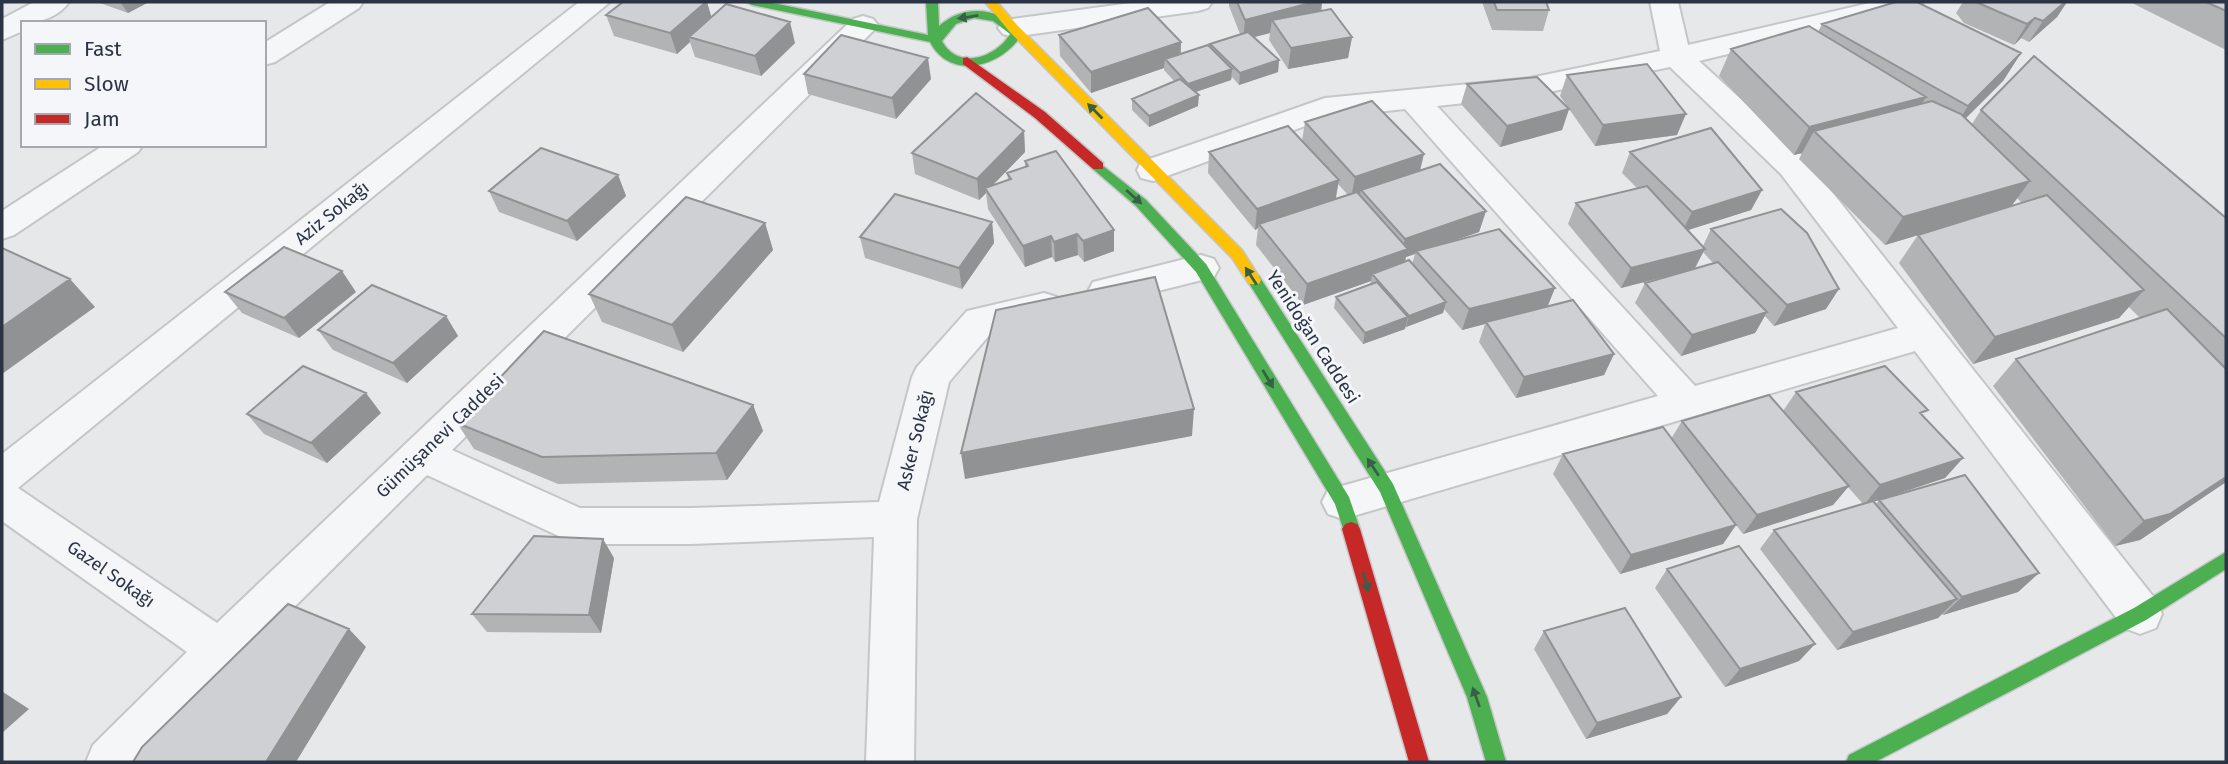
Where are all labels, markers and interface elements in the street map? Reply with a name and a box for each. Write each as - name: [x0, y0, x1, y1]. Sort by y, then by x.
- one-way arrow: [957, 12, 979, 23]
- legend: [21, 21, 266, 147]
- text: Fast: [84, 36, 122, 62]
- text: Slow: [84, 71, 129, 97]
- one-way arrow: [1087, 103, 1103, 120]
- text: Jam: [84, 106, 120, 132]
- street label: Aziz Sokağı: [290, 176, 374, 250]
- one-way arrow: [1125, 189, 1143, 205]
- one-way arrow: [1245, 266, 1258, 285]
- street label: Yenidoğan Caddesi: [1262, 266, 1364, 408]
- street label: Gümüşanevi Caddesi: [371, 369, 509, 503]
- one-way arrow: [1262, 370, 1274, 389]
- street label: Asker Sokağı: [892, 388, 938, 492]
- one-way arrow: [1367, 458, 1380, 477]
- street label: Gazel Sokağı: [63, 536, 159, 612]
- one-way arrow: [1362, 572, 1372, 593]
- one-way arrow: [1470, 687, 1481, 708]

